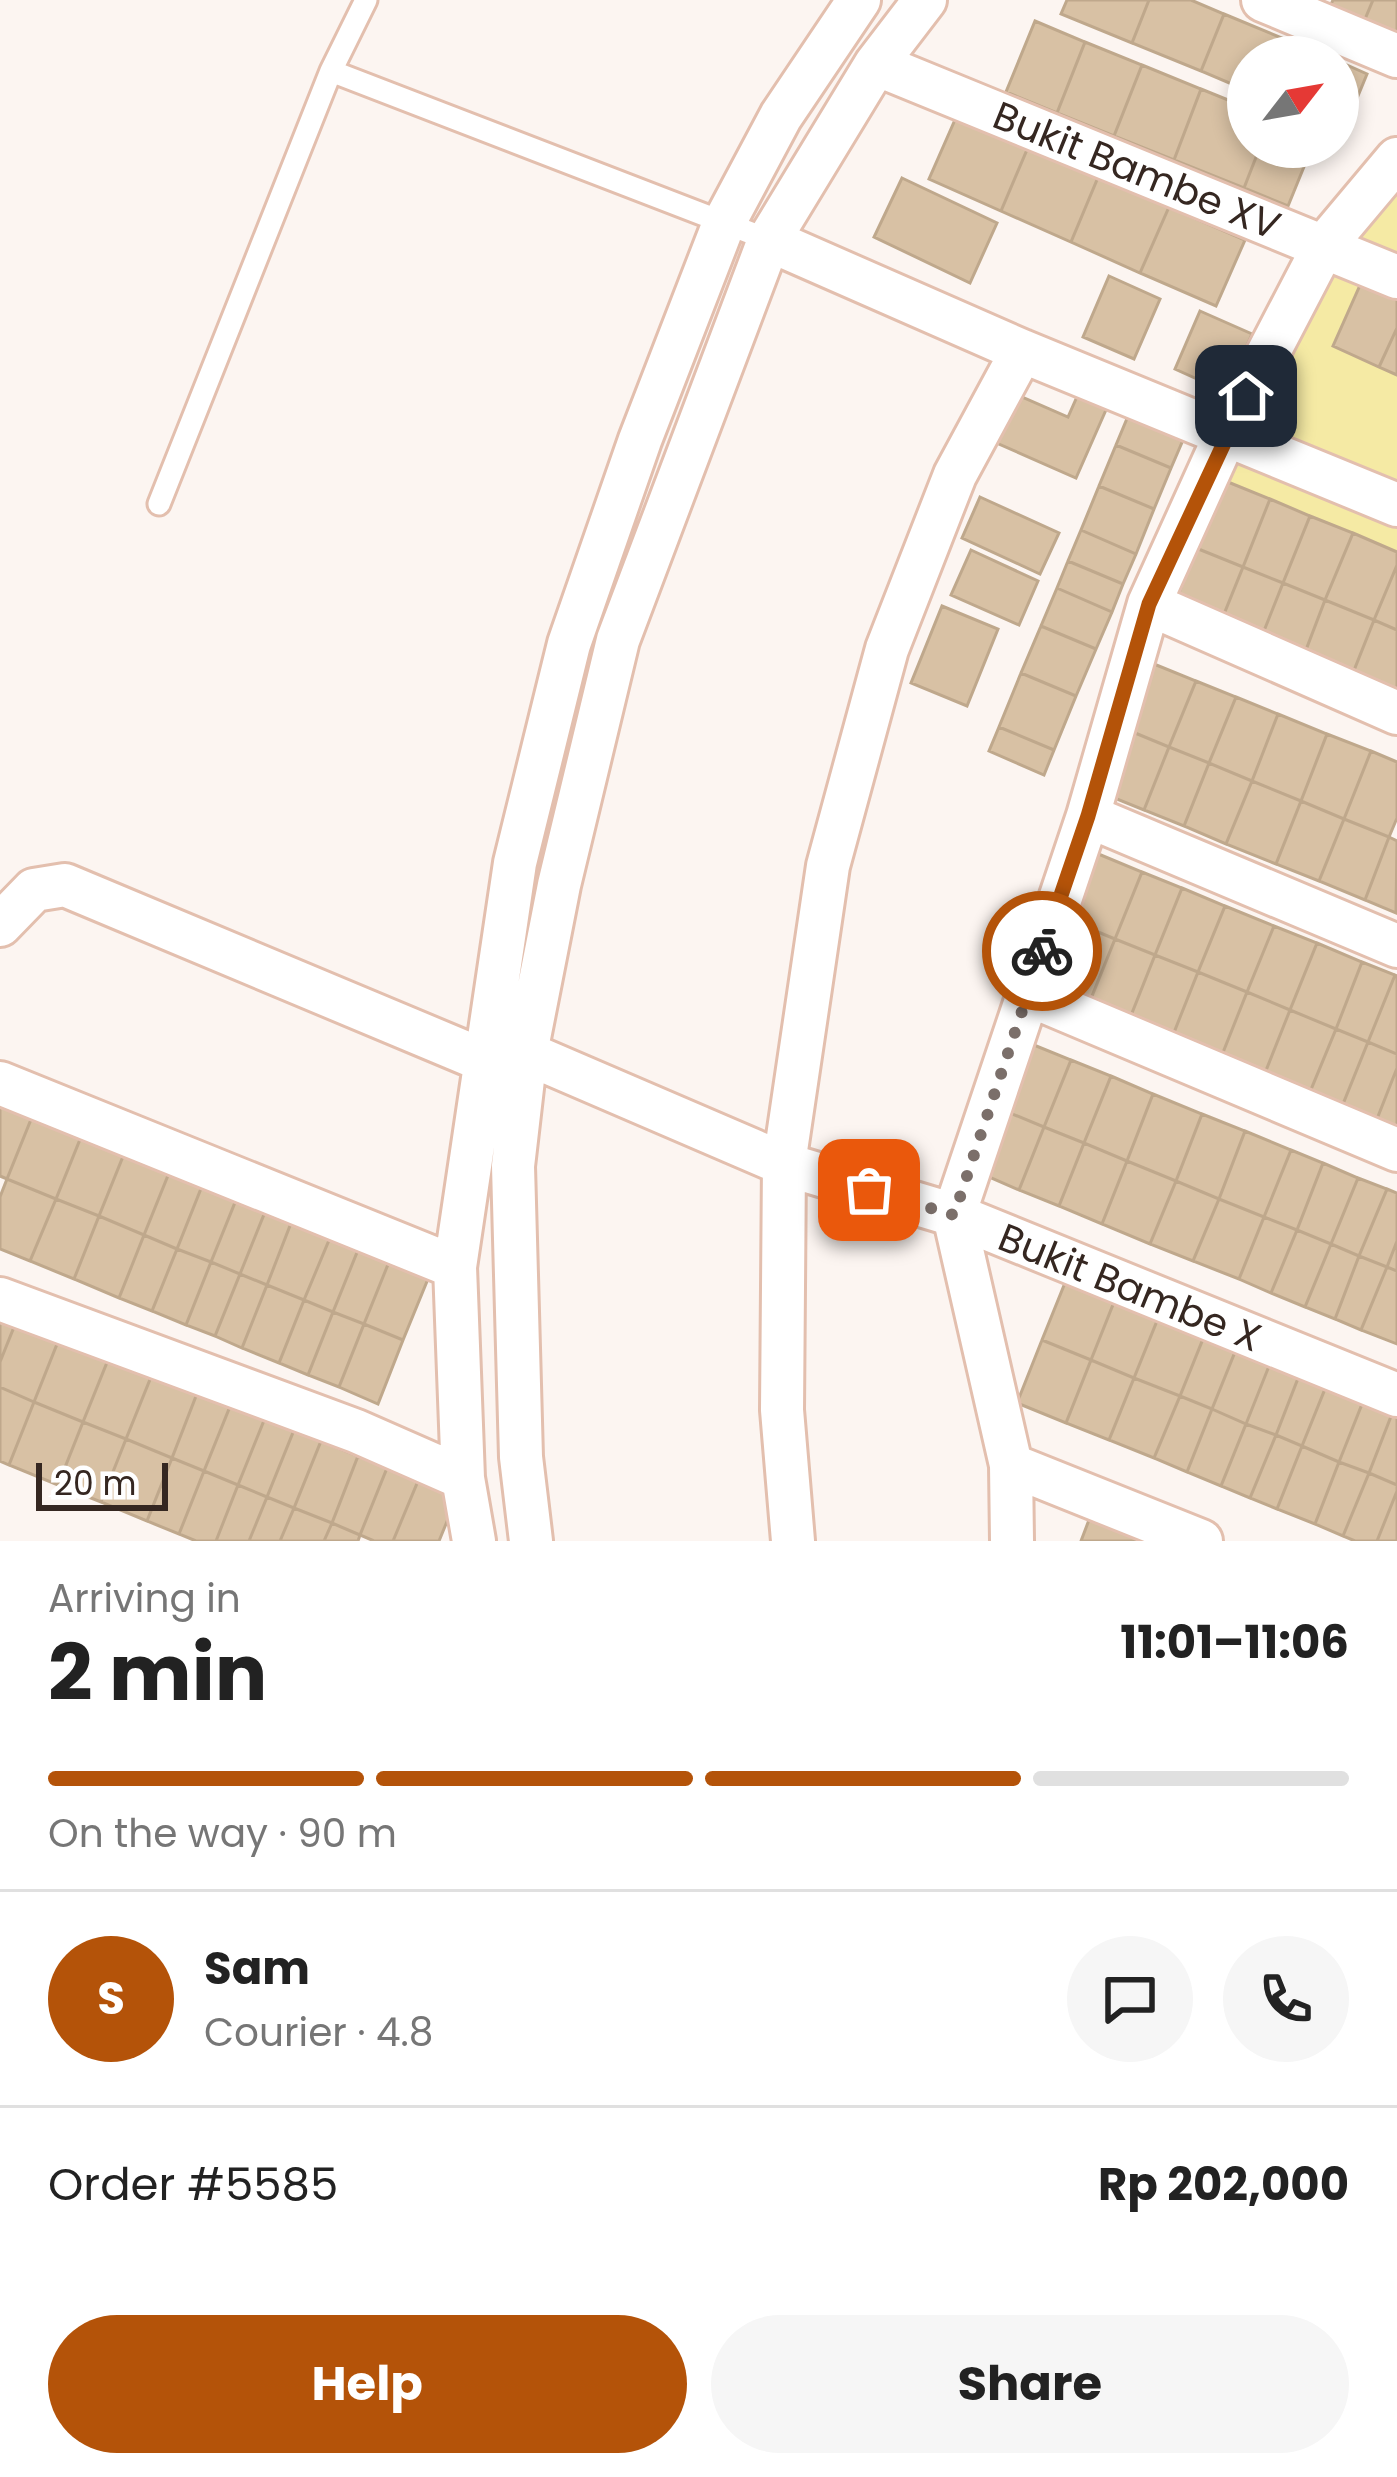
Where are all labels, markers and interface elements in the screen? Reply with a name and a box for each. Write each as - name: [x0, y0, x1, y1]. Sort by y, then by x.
- north arrow: [1227, 36, 1359, 168]
- map controls: [1227, 36, 1359, 168]
- street label: Bukit Bambe XV: [985, 88, 1289, 253]
- pin: [1195, 345, 1297, 447]
- icon: home: [1213, 363, 1279, 429]
- courier: [982, 891, 1102, 1011]
- icon: bike: [1009, 918, 1075, 984]
- pin: [818, 1139, 920, 1241]
- icon: bag: [836, 1157, 902, 1223]
- street label: Bukit Bambe X: [990, 1210, 1269, 1365]
- scale bar: [36, 1457, 168, 1510]
- text: 20 m: [54, 1460, 137, 1507]
- text: Arriving in: [48, 1571, 241, 1626]
- text: 11:01–11:06: [1120, 1611, 1349, 1674]
- text: 2 min: [48, 1618, 267, 1727]
- text: On the way · 90 m: [48, 1806, 397, 1861]
- button: chat: [1067, 1936, 1193, 2062]
- button: phone: [1223, 1936, 1349, 2062]
- text: Sam: [204, 1937, 310, 2000]
- text: S: [97, 1967, 125, 2030]
- text: Courier · 4.8: [204, 2005, 433, 2060]
- text: Order #5585: [48, 2153, 338, 2216]
- text: Rp 202,000: [1098, 2153, 1349, 2216]
- button: Help: [48, 2315, 687, 2453]
- button: Share: [711, 2315, 1349, 2453]

